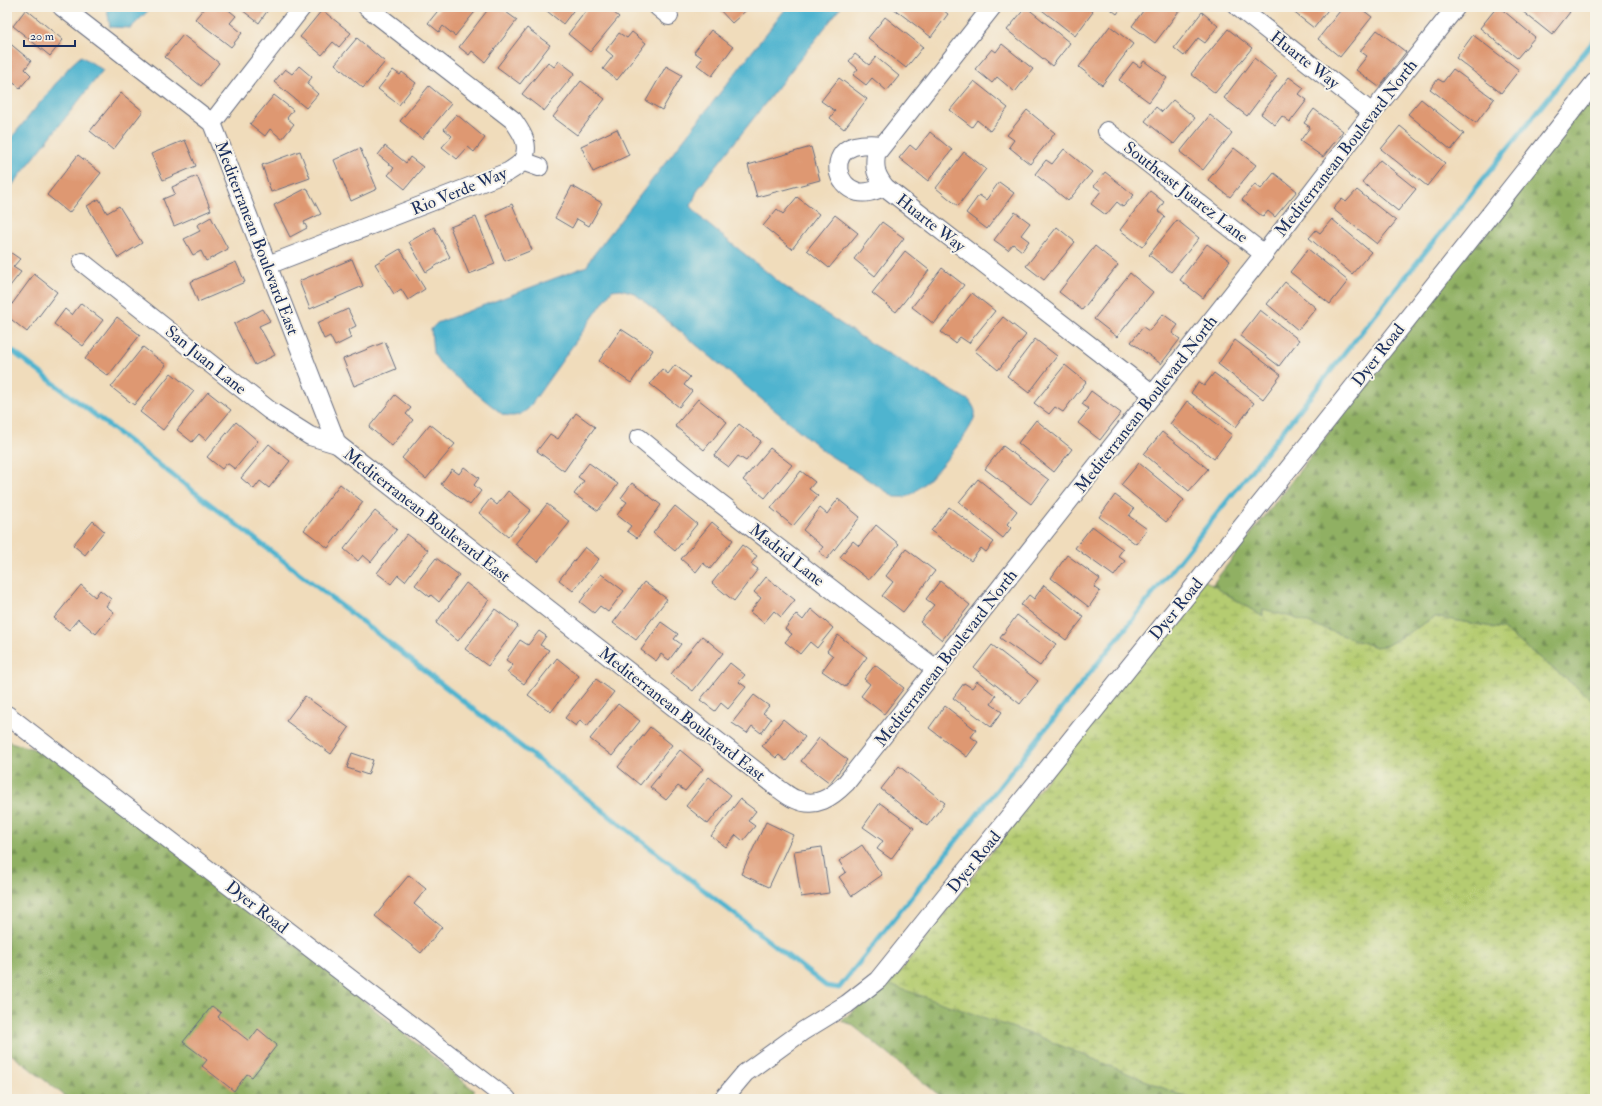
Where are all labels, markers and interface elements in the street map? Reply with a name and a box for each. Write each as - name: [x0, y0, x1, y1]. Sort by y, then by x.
- scale bar: [24, 22, 75, 48]
- street label: Huarte Way: [1266, 26, 1344, 95]
- text: 20 m: [30, 29, 55, 44]
- street label: Mediterranean Boulevard North: [1270, 55, 1422, 241]
- street label: Southeast Juarez Lane: [1119, 137, 1253, 248]
- street label: Mediterranean Boulevard East: [210, 138, 304, 338]
- street label: Rio Verde Way: [408, 162, 511, 221]
- street label: Huarte Way: [892, 189, 970, 258]
- street label: Mediterranean Boulevard North: [1070, 311, 1222, 497]
- street label: Dyer Road: [1347, 319, 1410, 391]
- street label: San Juan Lane: [160, 321, 251, 400]
- street label: Mediterranean Boulevard East: [339, 443, 515, 587]
- street label: Madrid Lane: [745, 519, 829, 591]
- street label: Mediterranean Boulevard North: [870, 565, 1022, 751]
- street label: Dyer Road: [1145, 573, 1209, 645]
- street label: Mediterranean Boulevard East: [594, 642, 770, 786]
- street label: Dyer Road: [943, 826, 1007, 898]
- street label: Dyer Road: [221, 876, 293, 939]

